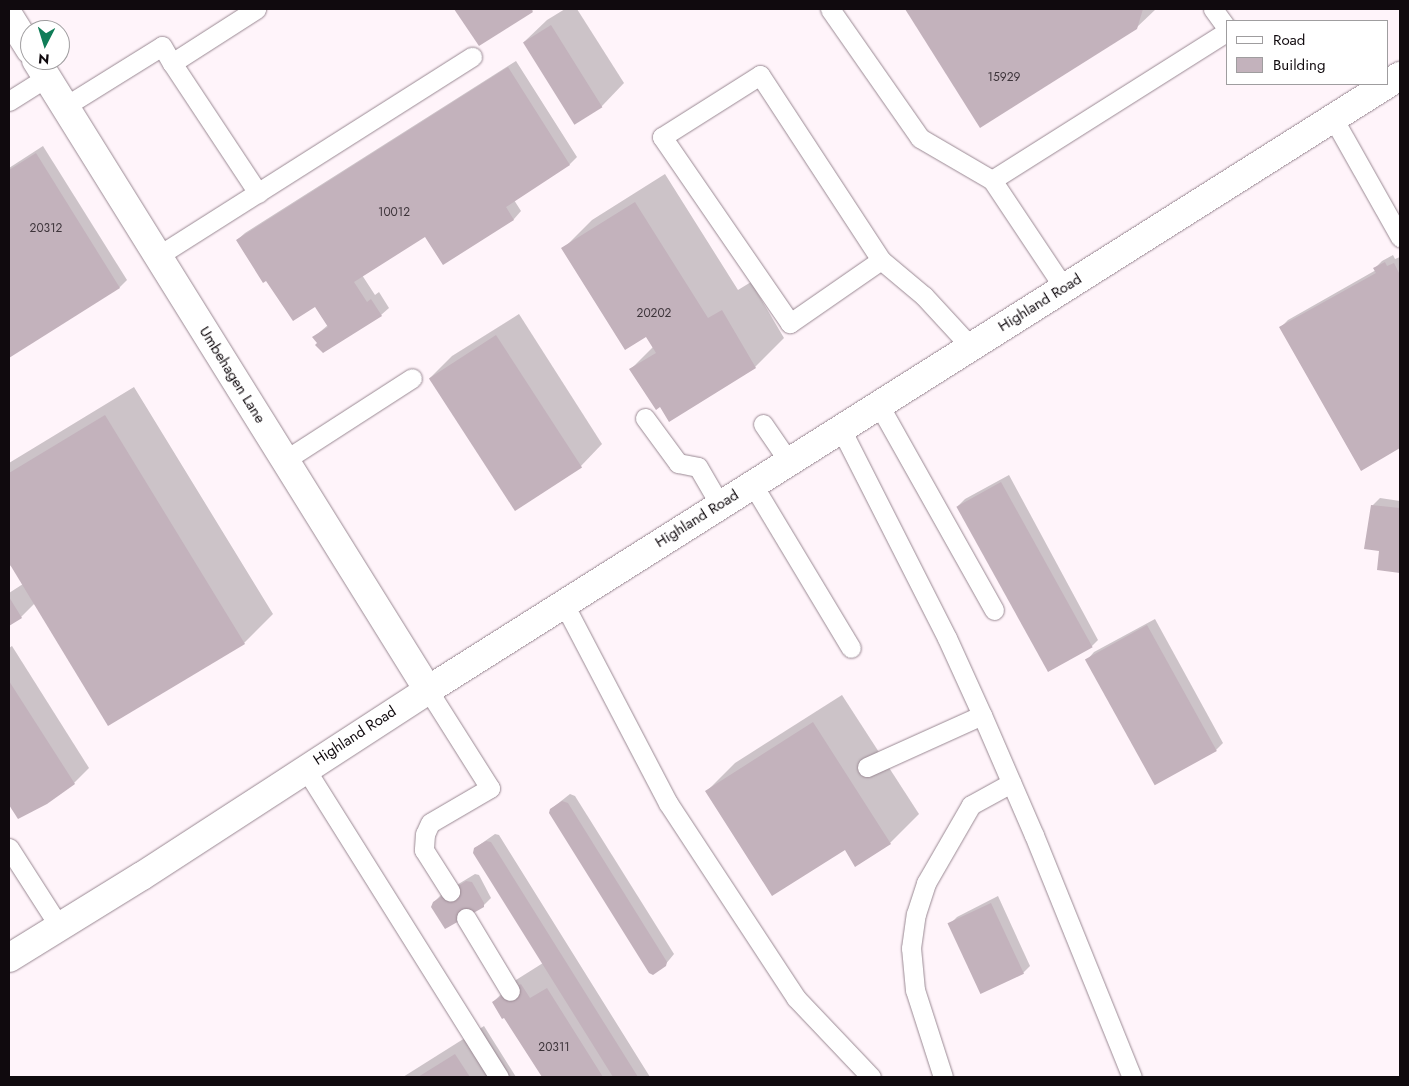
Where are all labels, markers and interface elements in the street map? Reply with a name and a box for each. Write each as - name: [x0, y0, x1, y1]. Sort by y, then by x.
- north arrow: [20, 20, 70, 70]
- legend: [1226, 20, 1389, 85]
- text: Road: [1273, 29, 1305, 51]
- text: N: [37, 48, 50, 69]
- text: Building: [1273, 54, 1325, 76]
- house number: 15929: [988, 71, 1020, 85]
- house number: 10012: [378, 206, 410, 220]
- house number: 20312: [30, 222, 62, 236]
- street label: Highland Road: [995, 270, 1085, 336]
- house number: 20202: [637, 307, 671, 321]
- street label: Umbehagen Lane: [195, 323, 269, 427]
- street label: Highland Road: [652, 486, 742, 552]
- street label: Highland Road: [310, 703, 400, 769]
- house number: 20311: [538, 1041, 570, 1055]

